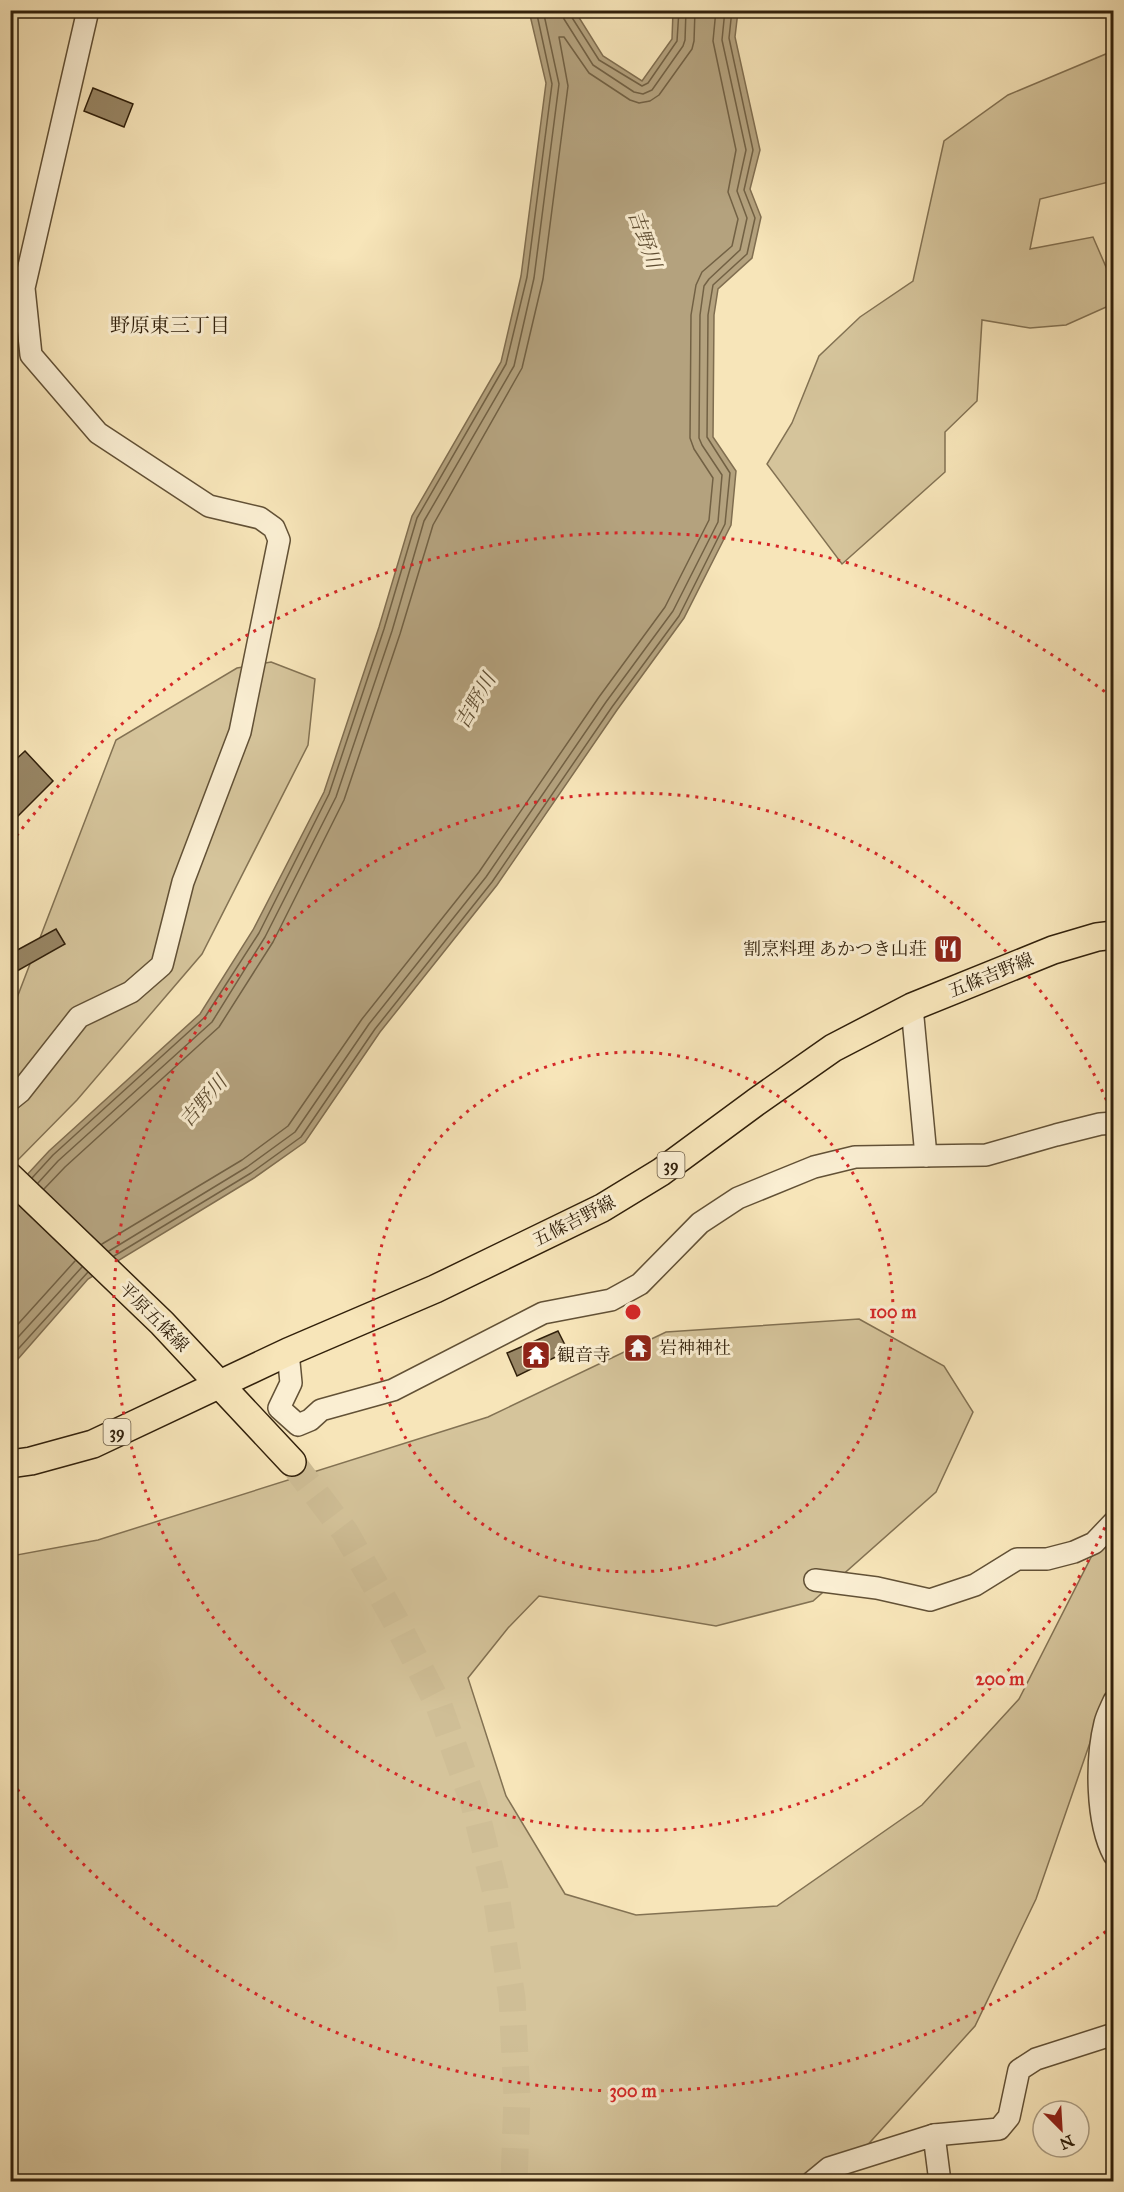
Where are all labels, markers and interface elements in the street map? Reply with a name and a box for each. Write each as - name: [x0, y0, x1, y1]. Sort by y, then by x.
- water label: 吉野川: [623, 207, 667, 273]
- district label: 野原東三丁目: [110, 313, 230, 337]
- water label: 吉野川: [450, 667, 501, 733]
- restaurant icon: 割烹料理 あかつき山荘: [932, 933, 964, 965]
- place label: 割烹料理 あかつき山荘: [743, 938, 927, 960]
- street label: 五條吉野線: [945, 948, 1037, 1002]
- water label: 吉野川: [174, 1069, 233, 1132]
- road number: 39: [658, 1152, 684, 1178]
- street label: 五條吉野線: [529, 1191, 619, 1251]
- street label: 平原五條線: [114, 1277, 194, 1357]
- text: 100 m: [870, 1301, 917, 1323]
- centre of rings: [623, 1302, 643, 1322]
- temple icon: 岩神神社: [622, 1332, 654, 1364]
- place label: 岩神神社: [659, 1337, 731, 1359]
- temple icon: 観音寺: [520, 1339, 552, 1371]
- place label: 観音寺: [557, 1344, 611, 1366]
- road number: 39: [104, 1419, 130, 1445]
- text: 200 m: [976, 1668, 1025, 1690]
- text: 300 m: [609, 2080, 657, 2103]
- north arrow: [1031, 2099, 1091, 2159]
- text: N: [1056, 2131, 1077, 2154]

